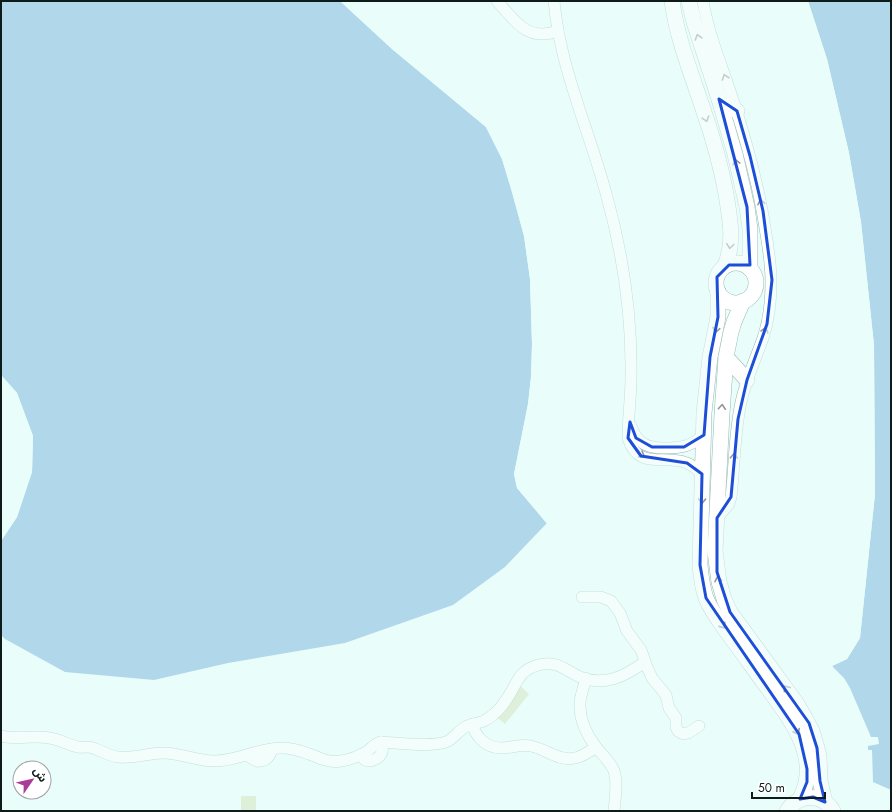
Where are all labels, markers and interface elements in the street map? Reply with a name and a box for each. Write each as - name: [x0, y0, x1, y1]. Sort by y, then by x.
- one-way arrow: [694, 34, 703, 41]
- one-way arrow: [721, 73, 730, 80]
- one-way arrow: [702, 115, 710, 122]
- one-way arrow: [733, 158, 741, 165]
- one-way arrow: [757, 198, 765, 205]
- one-way arrow: [726, 243, 735, 249]
- one-way arrow: [712, 327, 720, 333]
- one-way arrow: [760, 327, 769, 334]
- one-way arrow: [718, 404, 727, 410]
- one-way arrow: [638, 451, 645, 458]
- one-way arrow: [730, 453, 738, 459]
- one-way arrow: [697, 498, 706, 504]
- one-way arrow: [715, 576, 723, 582]
- one-way arrow: [718, 621, 725, 628]
- one-way arrow: [784, 686, 791, 693]
- one-way arrow: [792, 728, 800, 735]
- north arrow: [12, 760, 52, 800]
- text: ش: [29, 764, 51, 785]
- scale bar: [752, 774, 825, 800]
- text: 50 m: [758, 779, 785, 797]

